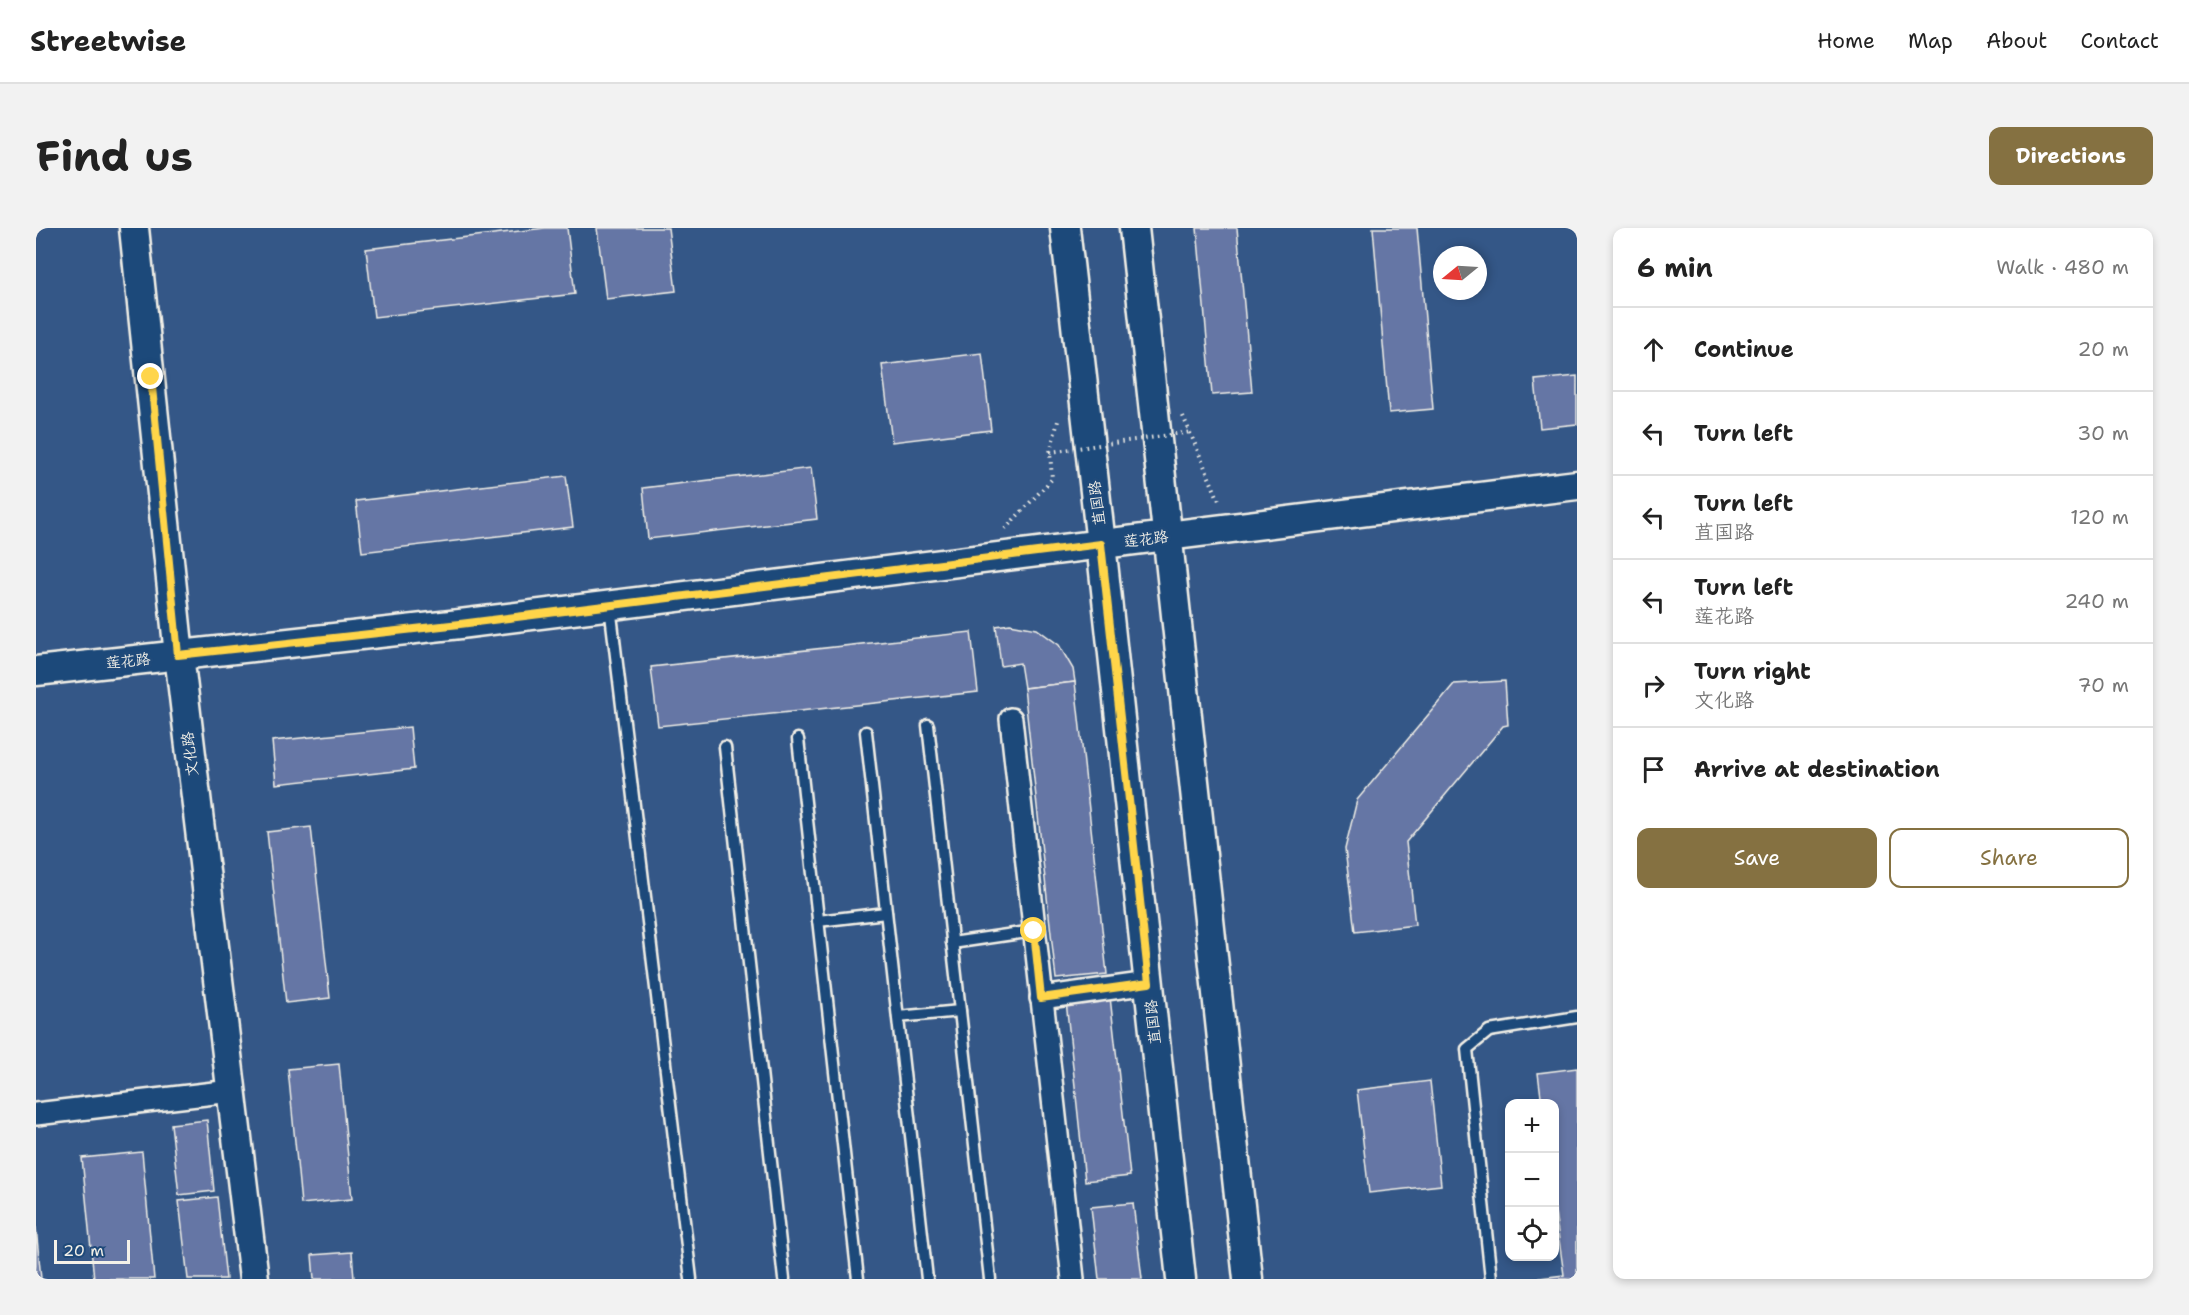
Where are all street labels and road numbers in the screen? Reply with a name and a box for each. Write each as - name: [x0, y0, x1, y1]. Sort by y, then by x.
- street label: 苴国路: [1084, 479, 1110, 527]
- street label: 莲花路: [1122, 526, 1170, 552]
- street label: 莲花路: [105, 649, 151, 673]
- street label: 文化路: [177, 730, 203, 778]
- street label: 苴国路: [1141, 999, 1165, 1045]

